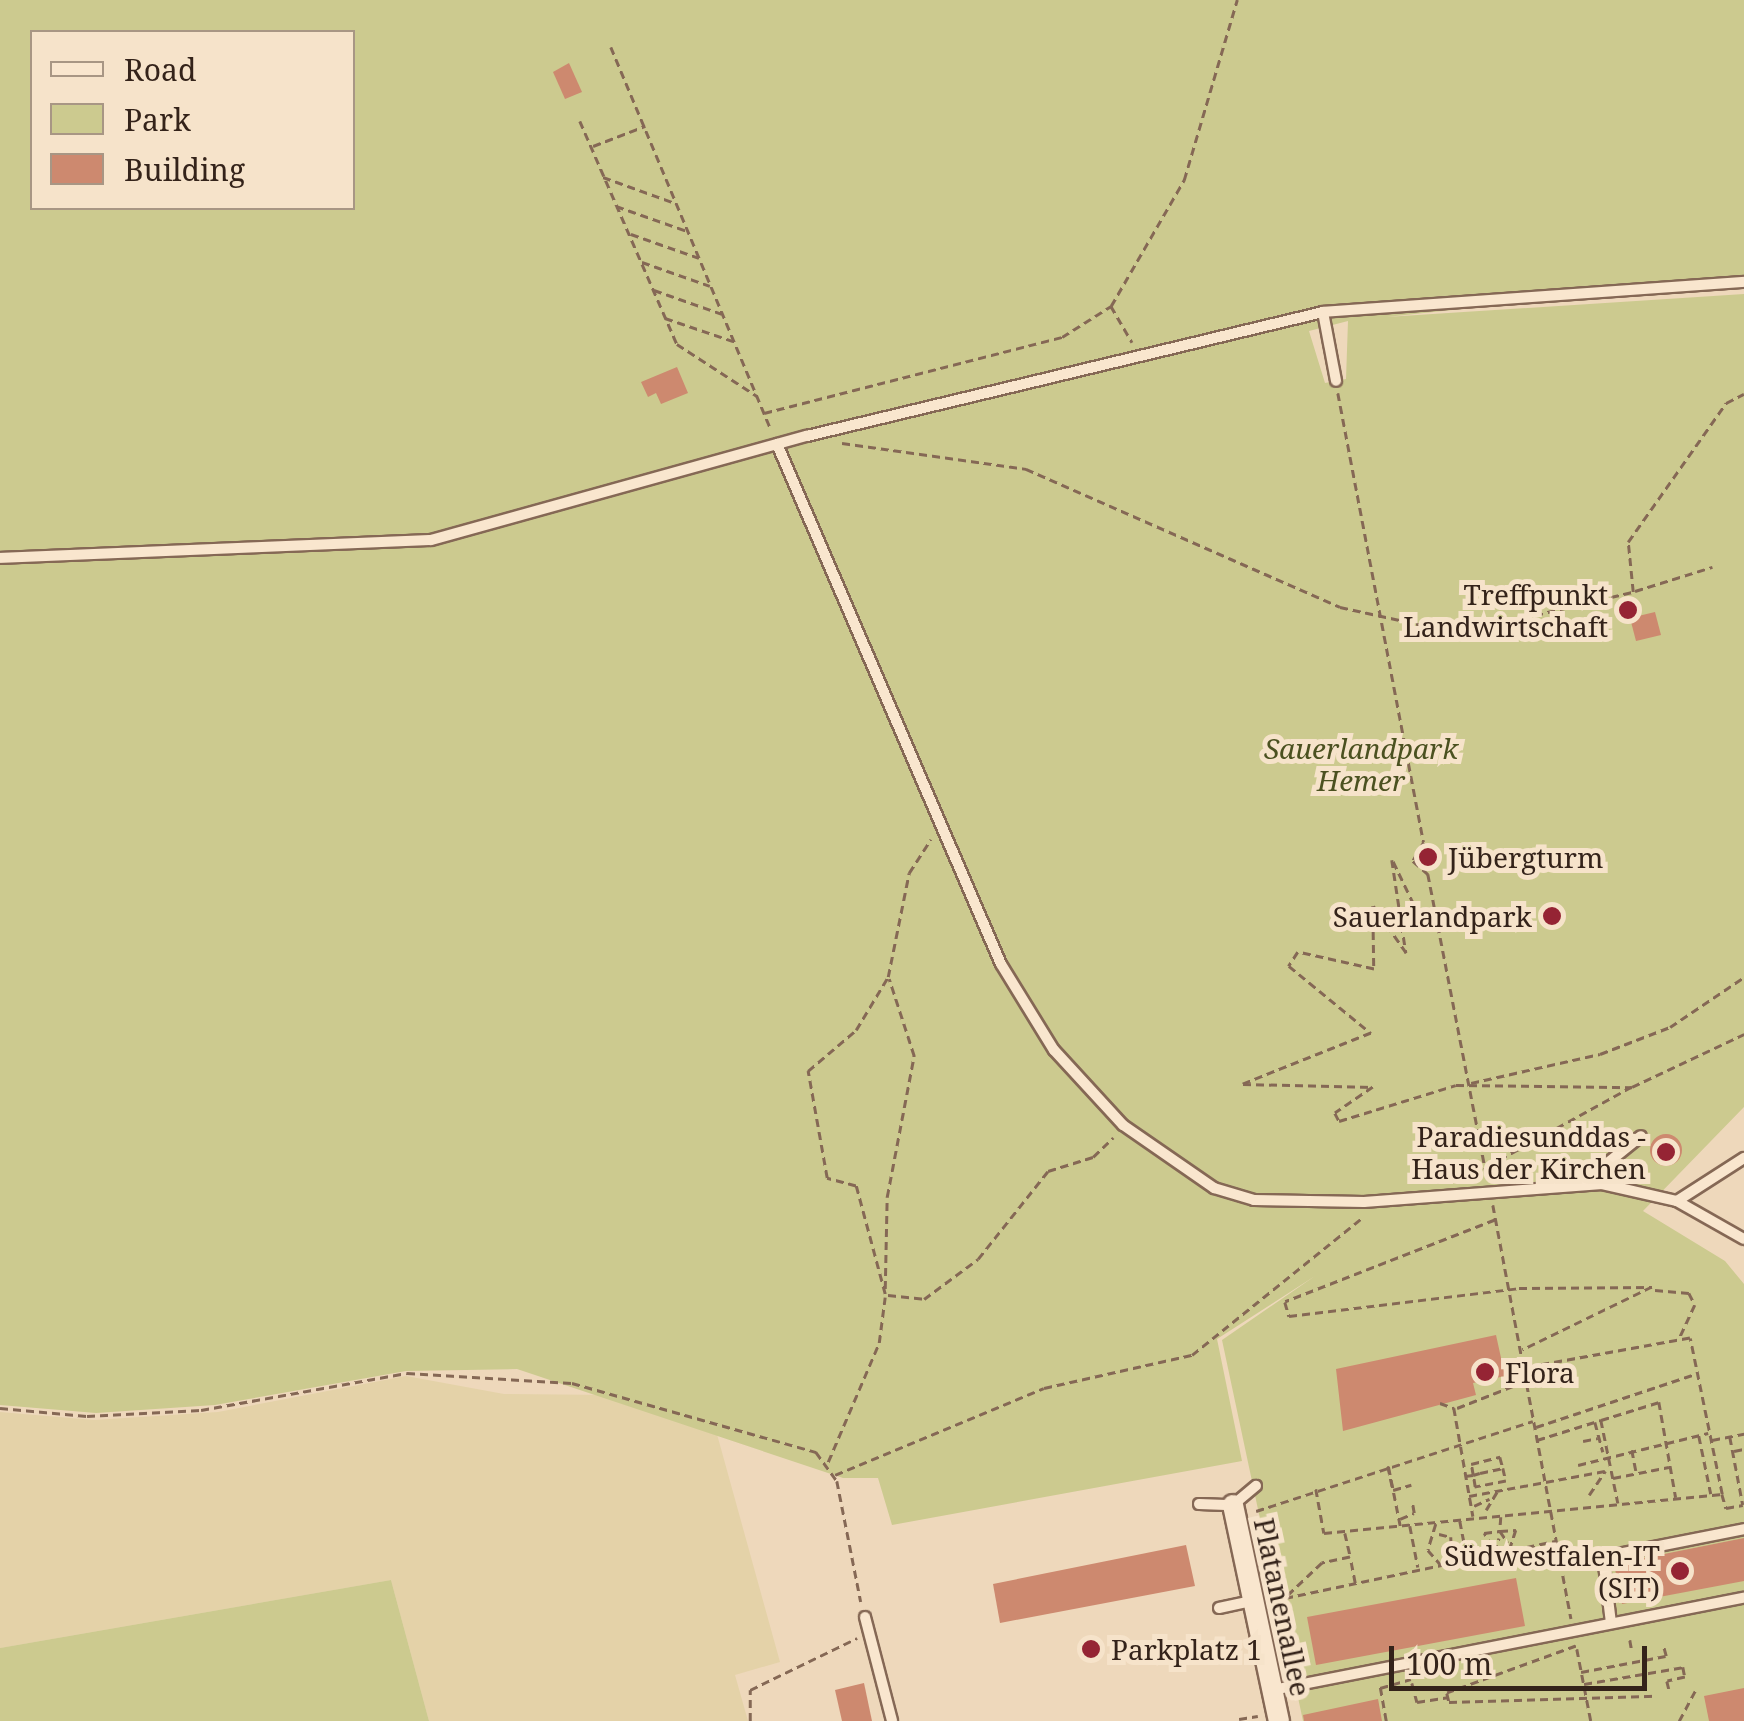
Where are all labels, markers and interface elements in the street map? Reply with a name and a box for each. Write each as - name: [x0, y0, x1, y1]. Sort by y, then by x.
- legend: [30, 30, 355, 210]
- text: Road: [124, 49, 196, 90]
- text: Park: [124, 99, 191, 140]
- text: Building: [124, 149, 245, 190]
- place label: Treffpunkt Landwirtschaft: [1403, 577, 1608, 643]
- marker: Treffpunkt Landwirtschaft: [1617, 599, 1639, 621]
- park label: Sauerlandpark Hemer: [1264, 731, 1458, 797]
- place label: Jübergturm: [1448, 840, 1603, 874]
- marker: Jübergturm: [1417, 846, 1439, 868]
- place label: Sauerlandpark: [1333, 899, 1532, 933]
- marker: Sauerlandpark: [1541, 905, 1563, 927]
- place label: Paradiesunddas - Haus der Kirchen: [1411, 1119, 1646, 1185]
- marker: Paradiesunddas - Haus der Kirchen: [1655, 1141, 1677, 1163]
- place label: Flora: [1505, 1355, 1575, 1389]
- marker: Flora: [1474, 1361, 1496, 1383]
- street label: Platanenallee: [1248, 1515, 1318, 1699]
- place label: Südwestfalen-IT (SIT): [1444, 1538, 1660, 1604]
- marker: Südwestfalen-IT (SIT): [1669, 1560, 1691, 1582]
- scale bar: [1394, 1626, 1652, 1688]
- place label: Parkplatz 1: [1111, 1632, 1262, 1666]
- marker: Parkplatz 1: [1080, 1638, 1102, 1660]
- text: 100 m: [1406, 1643, 1492, 1684]

